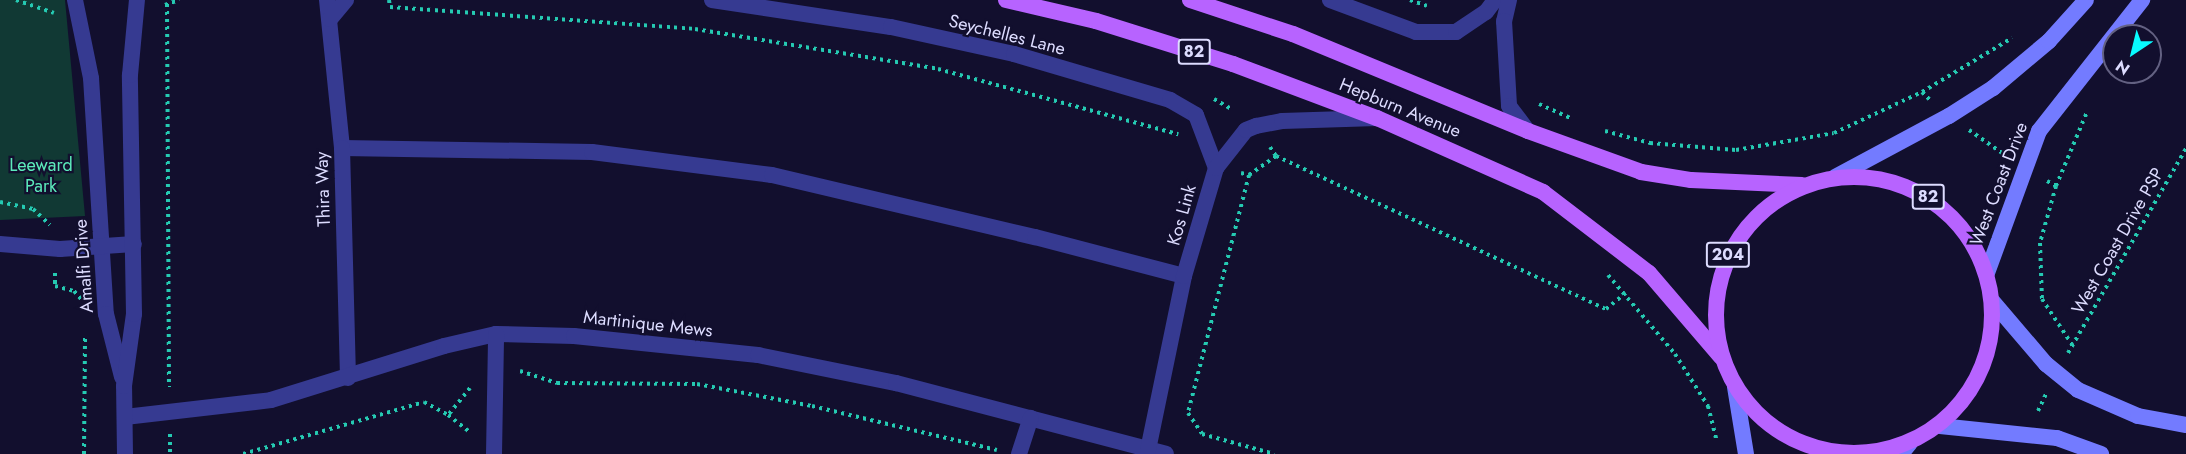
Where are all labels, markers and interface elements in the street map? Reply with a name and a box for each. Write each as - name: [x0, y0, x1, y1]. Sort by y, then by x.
- street label: Seychelles Lane: [946, 10, 1068, 60]
- north arrow: [2102, 24, 2162, 84]
- road number: 82: [1178, 39, 1210, 65]
- text: N: [2111, 54, 2134, 81]
- street label: Hepburn Avenue: [1336, 74, 1464, 142]
- street label: West Coast Drive: [1966, 119, 2032, 249]
- street label: Thira Way: [311, 151, 335, 227]
- park label: Leeward Park: [9, 155, 73, 198]
- street label: West Coast Drive PSP: [2067, 164, 2169, 318]
- street label: Kos Link: [1163, 182, 1201, 248]
- road number: 82: [1912, 184, 1944, 210]
- street label: Amalfi Drive: [70, 218, 98, 314]
- road number: 204: [1706, 242, 1750, 268]
- street label: Martinique Mews: [582, 306, 714, 342]

